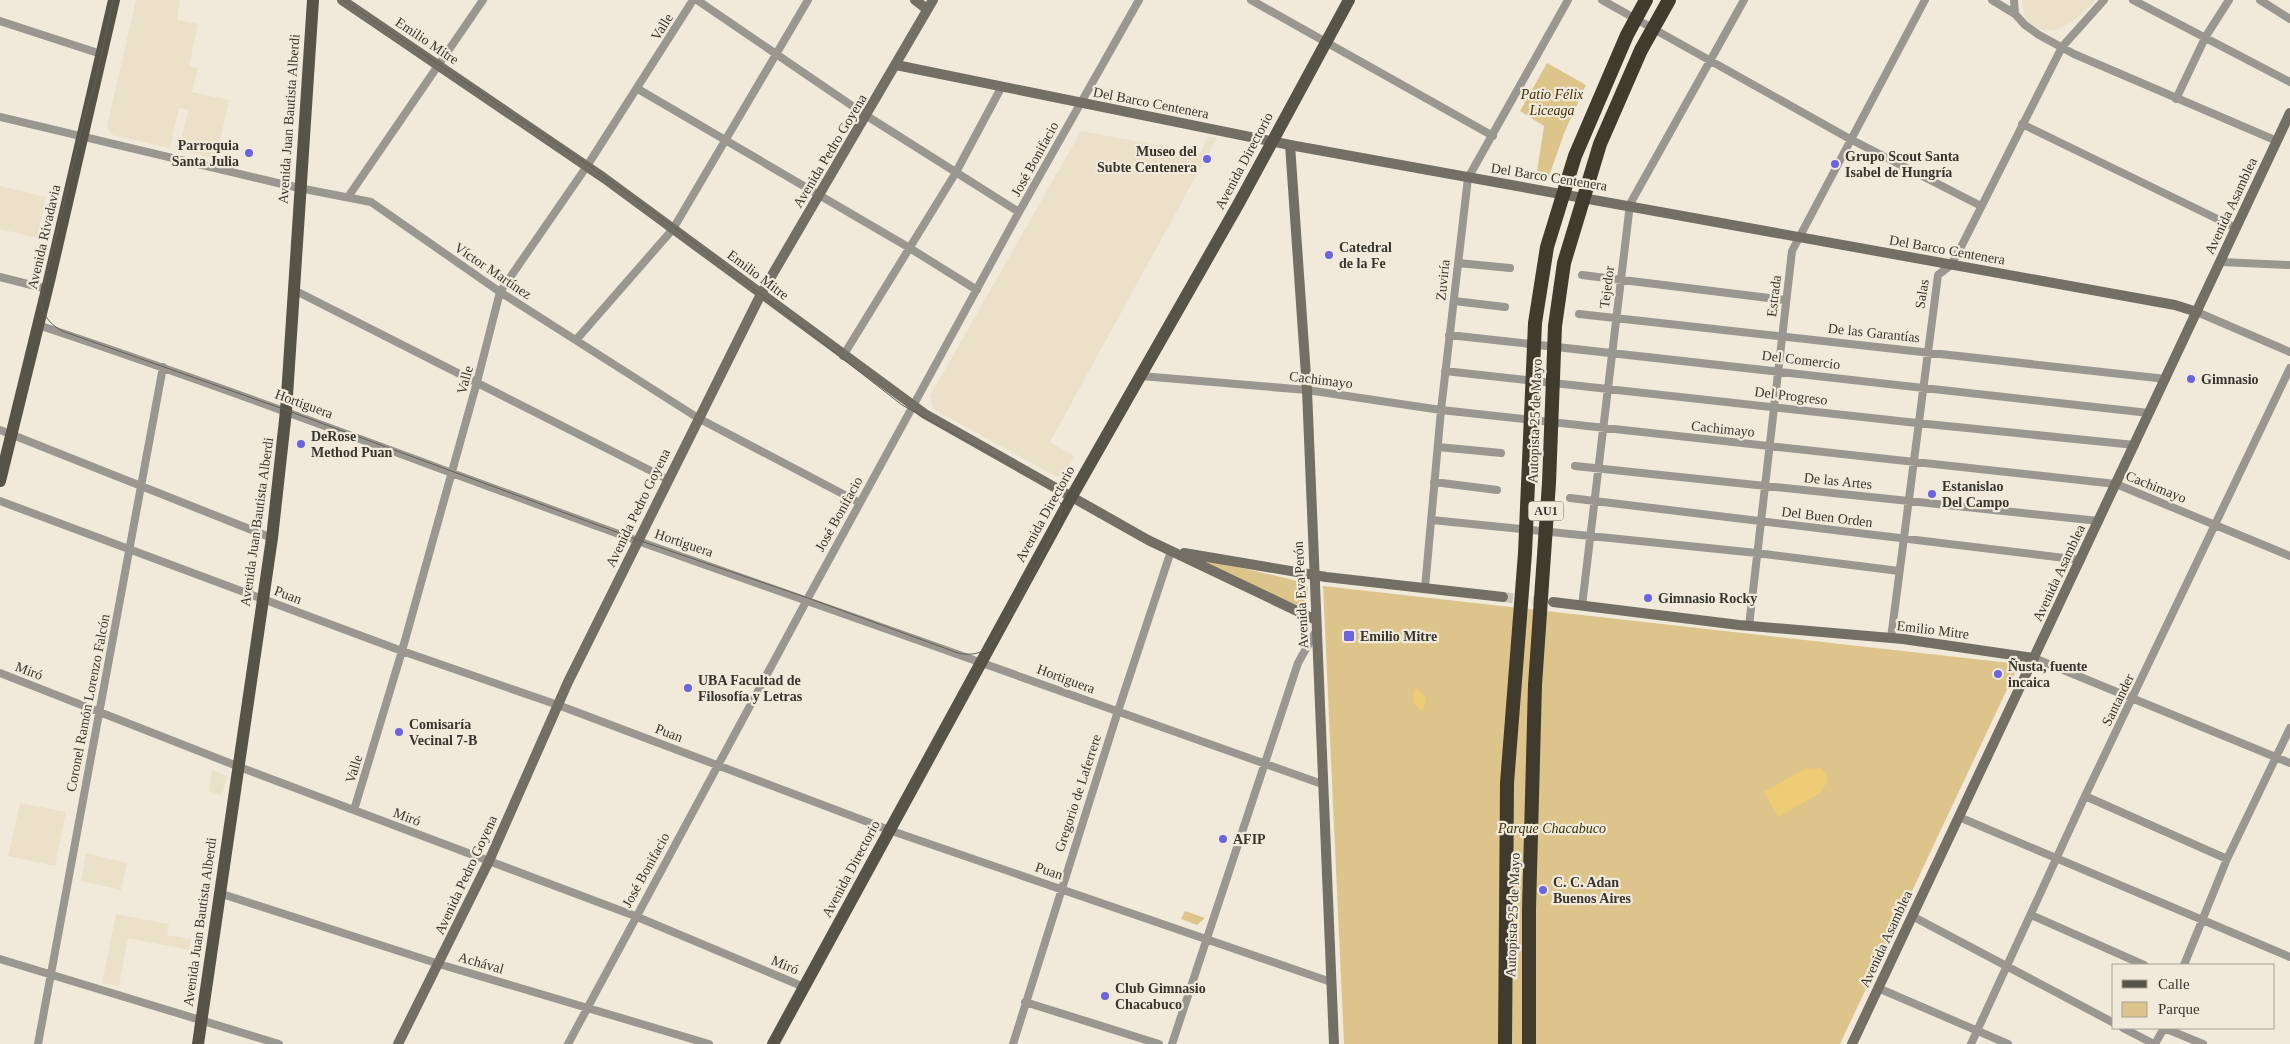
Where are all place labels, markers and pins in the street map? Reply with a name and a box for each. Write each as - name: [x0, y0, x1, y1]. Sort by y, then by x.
- place label: Parroquia Santa Julia: [172, 138, 239, 169]
- place label: Museo del Subte Centenera: [1097, 144, 1197, 175]
- marker: Parroquia Santa Julia: [243, 147, 255, 159]
- place label: Grupo Scout Santa Isabel de Hungría: [1845, 149, 1959, 180]
- marker: Museo del Subte Centenera: [1201, 153, 1213, 165]
- marker: Grupo Scout Santa Isabel de Hungría: [1829, 158, 1841, 170]
- place label: Catedral de la Fe: [1339, 240, 1392, 271]
- marker: Catedral de la Fe: [1323, 249, 1335, 261]
- place label: Gimnasio: [2201, 372, 2259, 387]
- marker: Gimnasio: [2185, 373, 2197, 385]
- place label: DeRose Method Puan: [311, 429, 393, 460]
- marker: DeRose Method Puan: [295, 438, 307, 450]
- place label: Estanislao Del Campo: [1942, 479, 2009, 510]
- marker: Estanislao Del Campo: [1926, 488, 1938, 500]
- place label: Gimnasio Rocky: [1658, 591, 1757, 606]
- marker: Gimnasio Rocky: [1642, 592, 1654, 604]
- marker: Emilio Mitre: [1342, 629, 1356, 643]
- place label: Emilio Mitre: [1360, 629, 1437, 644]
- place label: Ñusta, fuente incaica: [2008, 657, 2087, 690]
- marker: Ñusta, fuente incaica: [1992, 668, 2004, 680]
- place label: UBA Facultad de Filosofía y Letras: [698, 673, 803, 704]
- marker: UBA Facultad de Filosofía y Letras: [682, 682, 694, 694]
- place label: Comisaría Vecinal 7-B: [409, 717, 477, 748]
- marker: Comisaría Vecinal 7-B: [393, 726, 405, 738]
- place label: AFIP: [1233, 832, 1266, 847]
- marker: AFIP: [1217, 833, 1229, 845]
- place label: C. C. Adan Buenos Aires: [1553, 875, 1631, 906]
- marker: C. C. Adan Buenos Aires: [1537, 884, 1549, 896]
- place label: Club Gimnasio Chacabuco: [1115, 981, 1206, 1012]
- marker: Club Gimnasio Chacabuco: [1099, 990, 1111, 1002]

